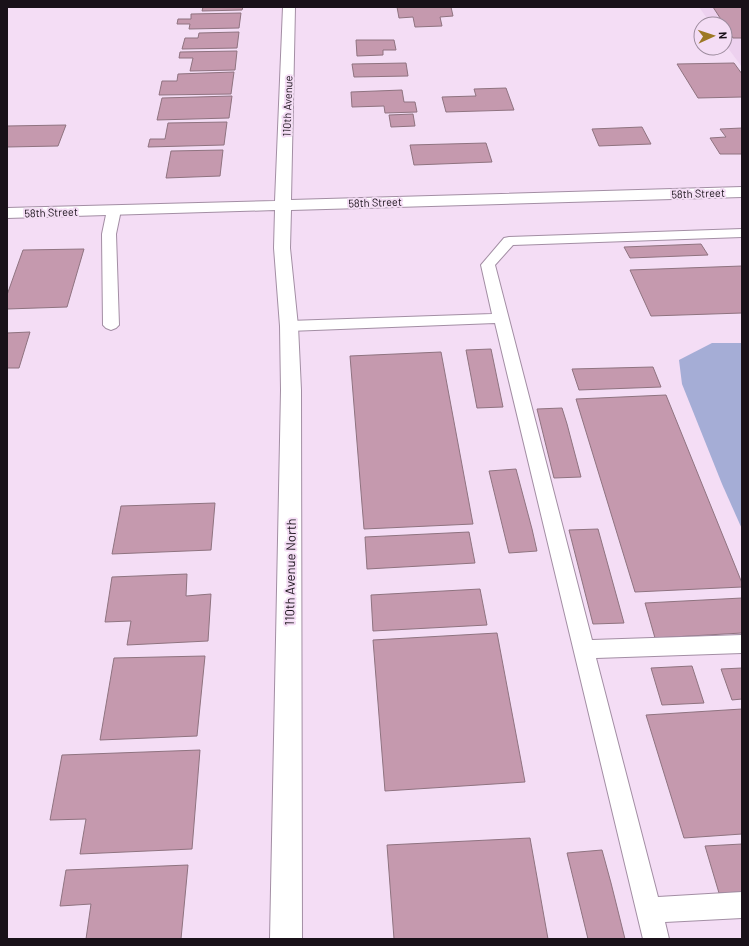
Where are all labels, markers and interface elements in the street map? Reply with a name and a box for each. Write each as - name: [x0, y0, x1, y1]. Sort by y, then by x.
- north arrow: [693, 16, 733, 56]
- text: N: [717, 31, 730, 39]
- street label: 110th Avenue: [279, 75, 295, 137]
- street label: 58th Street: [671, 186, 725, 200]
- street label: 58th Street: [348, 195, 402, 209]
- street label: 58th Street: [24, 205, 78, 219]
- street label: 110th Avenue North: [281, 518, 299, 626]

